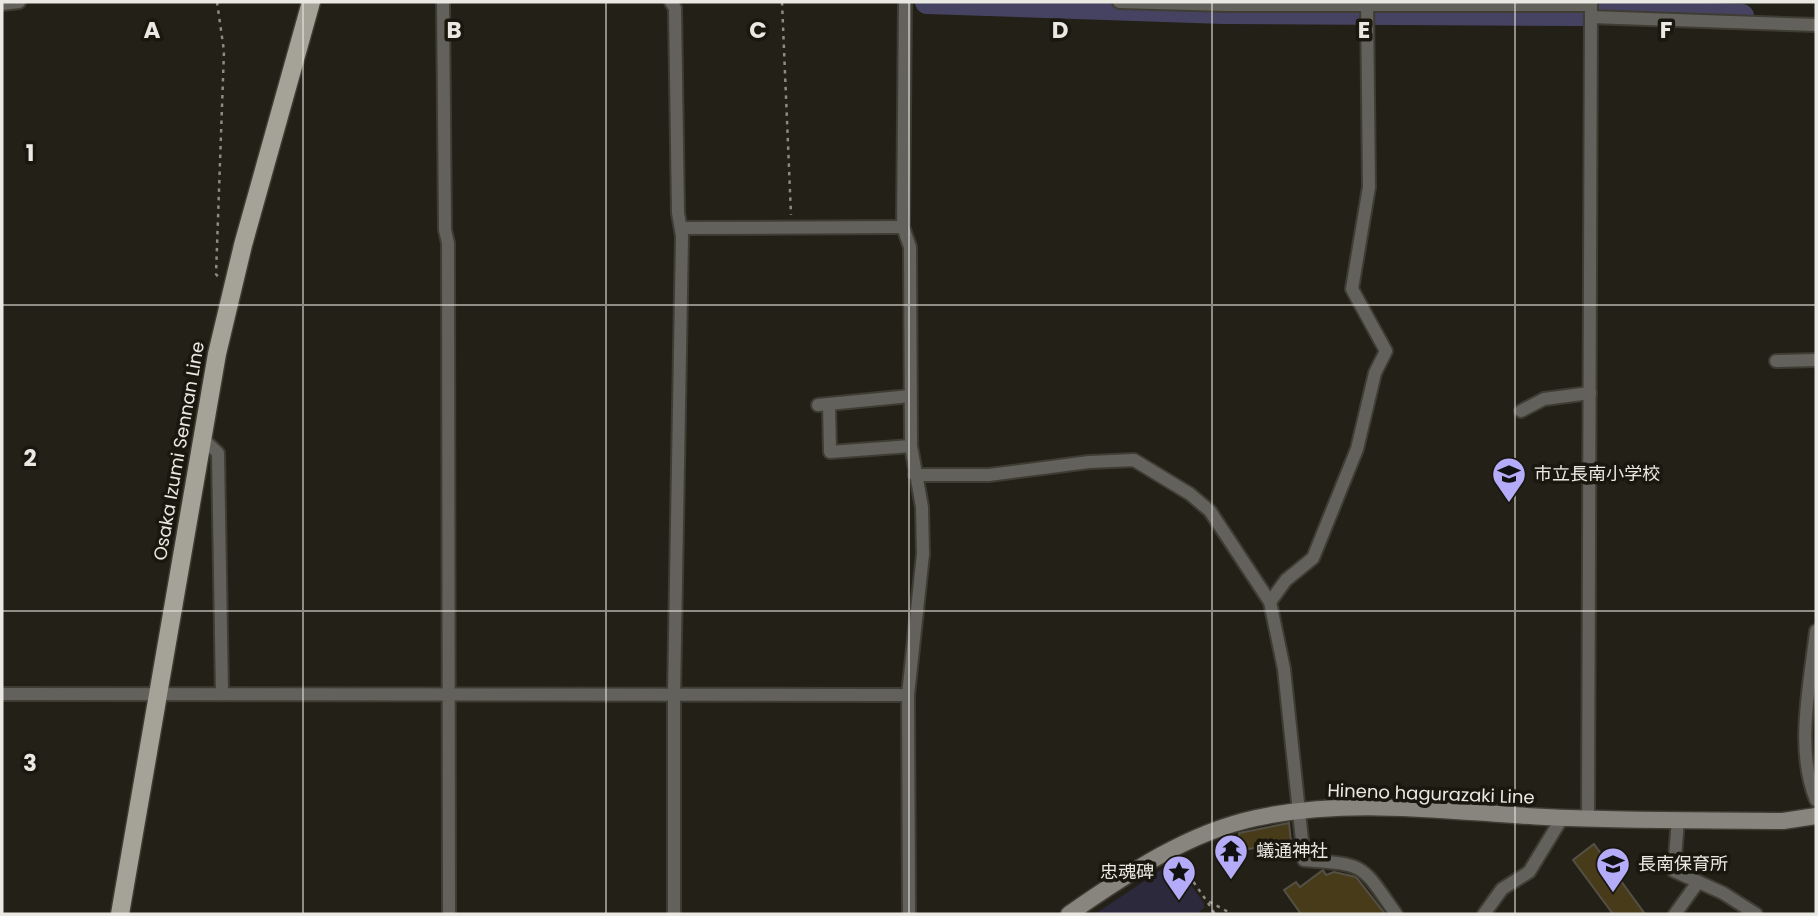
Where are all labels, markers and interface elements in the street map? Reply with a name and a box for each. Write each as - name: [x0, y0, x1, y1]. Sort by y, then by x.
- text: A: [144, 14, 161, 46]
- text: B: [446, 14, 462, 46]
- text: C: [749, 14, 767, 46]
- text: D: [1052, 14, 1068, 46]
- text: E: [1358, 14, 1370, 46]
- text: F: [1660, 14, 1672, 46]
- text: 1: [26, 137, 34, 169]
- street label: Osaka Izumi Sennan Line: [147, 339, 210, 562]
- text: 2: [23, 442, 37, 474]
- school or university icon: 市立長南小学校: [1490, 455, 1528, 504]
- place label: 市立長南小学校: [1534, 461, 1660, 486]
- text: 3: [23, 747, 37, 779]
- street label: Hineno hagurazaki Line: [1327, 777, 1535, 810]
- temple icon: 蟻通神社: [1212, 832, 1250, 881]
- place label: 蟻通神社: [1256, 838, 1328, 863]
- school or university icon: 長南保育所: [1594, 845, 1632, 894]
- place label: 長南保育所: [1638, 851, 1728, 876]
- place icon: 忠魂碑: [1160, 853, 1198, 902]
- place label: 忠魂碑: [1100, 859, 1154, 884]

